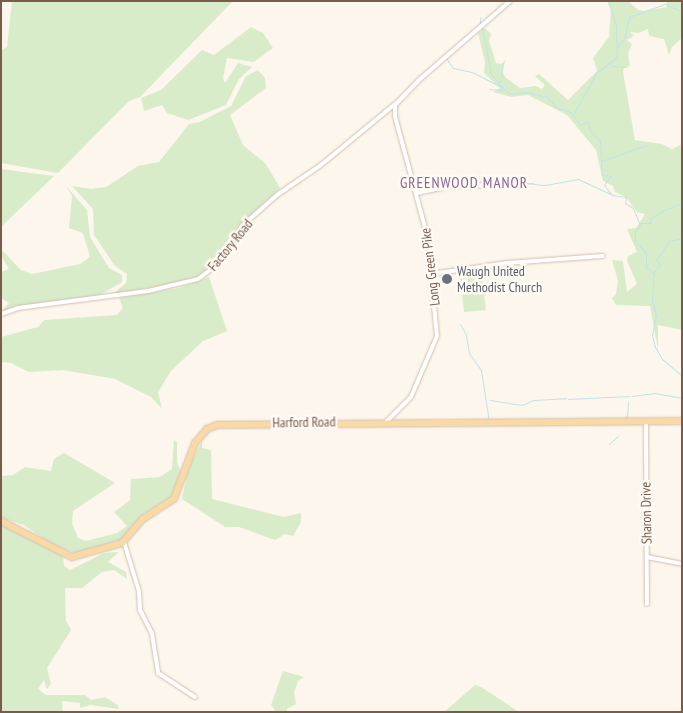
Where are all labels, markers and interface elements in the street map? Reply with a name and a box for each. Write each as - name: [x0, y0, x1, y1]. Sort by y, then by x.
- district label: GREENWOOD MANOR: [398, 174, 530, 192]
- street label: Factory Road: [204, 216, 256, 274]
- street label: Long Green Pike: [417, 227, 443, 307]
- place label: Waugh United Methodist Church: [457, 263, 542, 296]
- marker: Waugh United Methodist Church: [441, 273, 453, 285]
- street label: Harford Road: [272, 413, 336, 431]
- street label: Sharon Drive: [637, 482, 655, 544]

